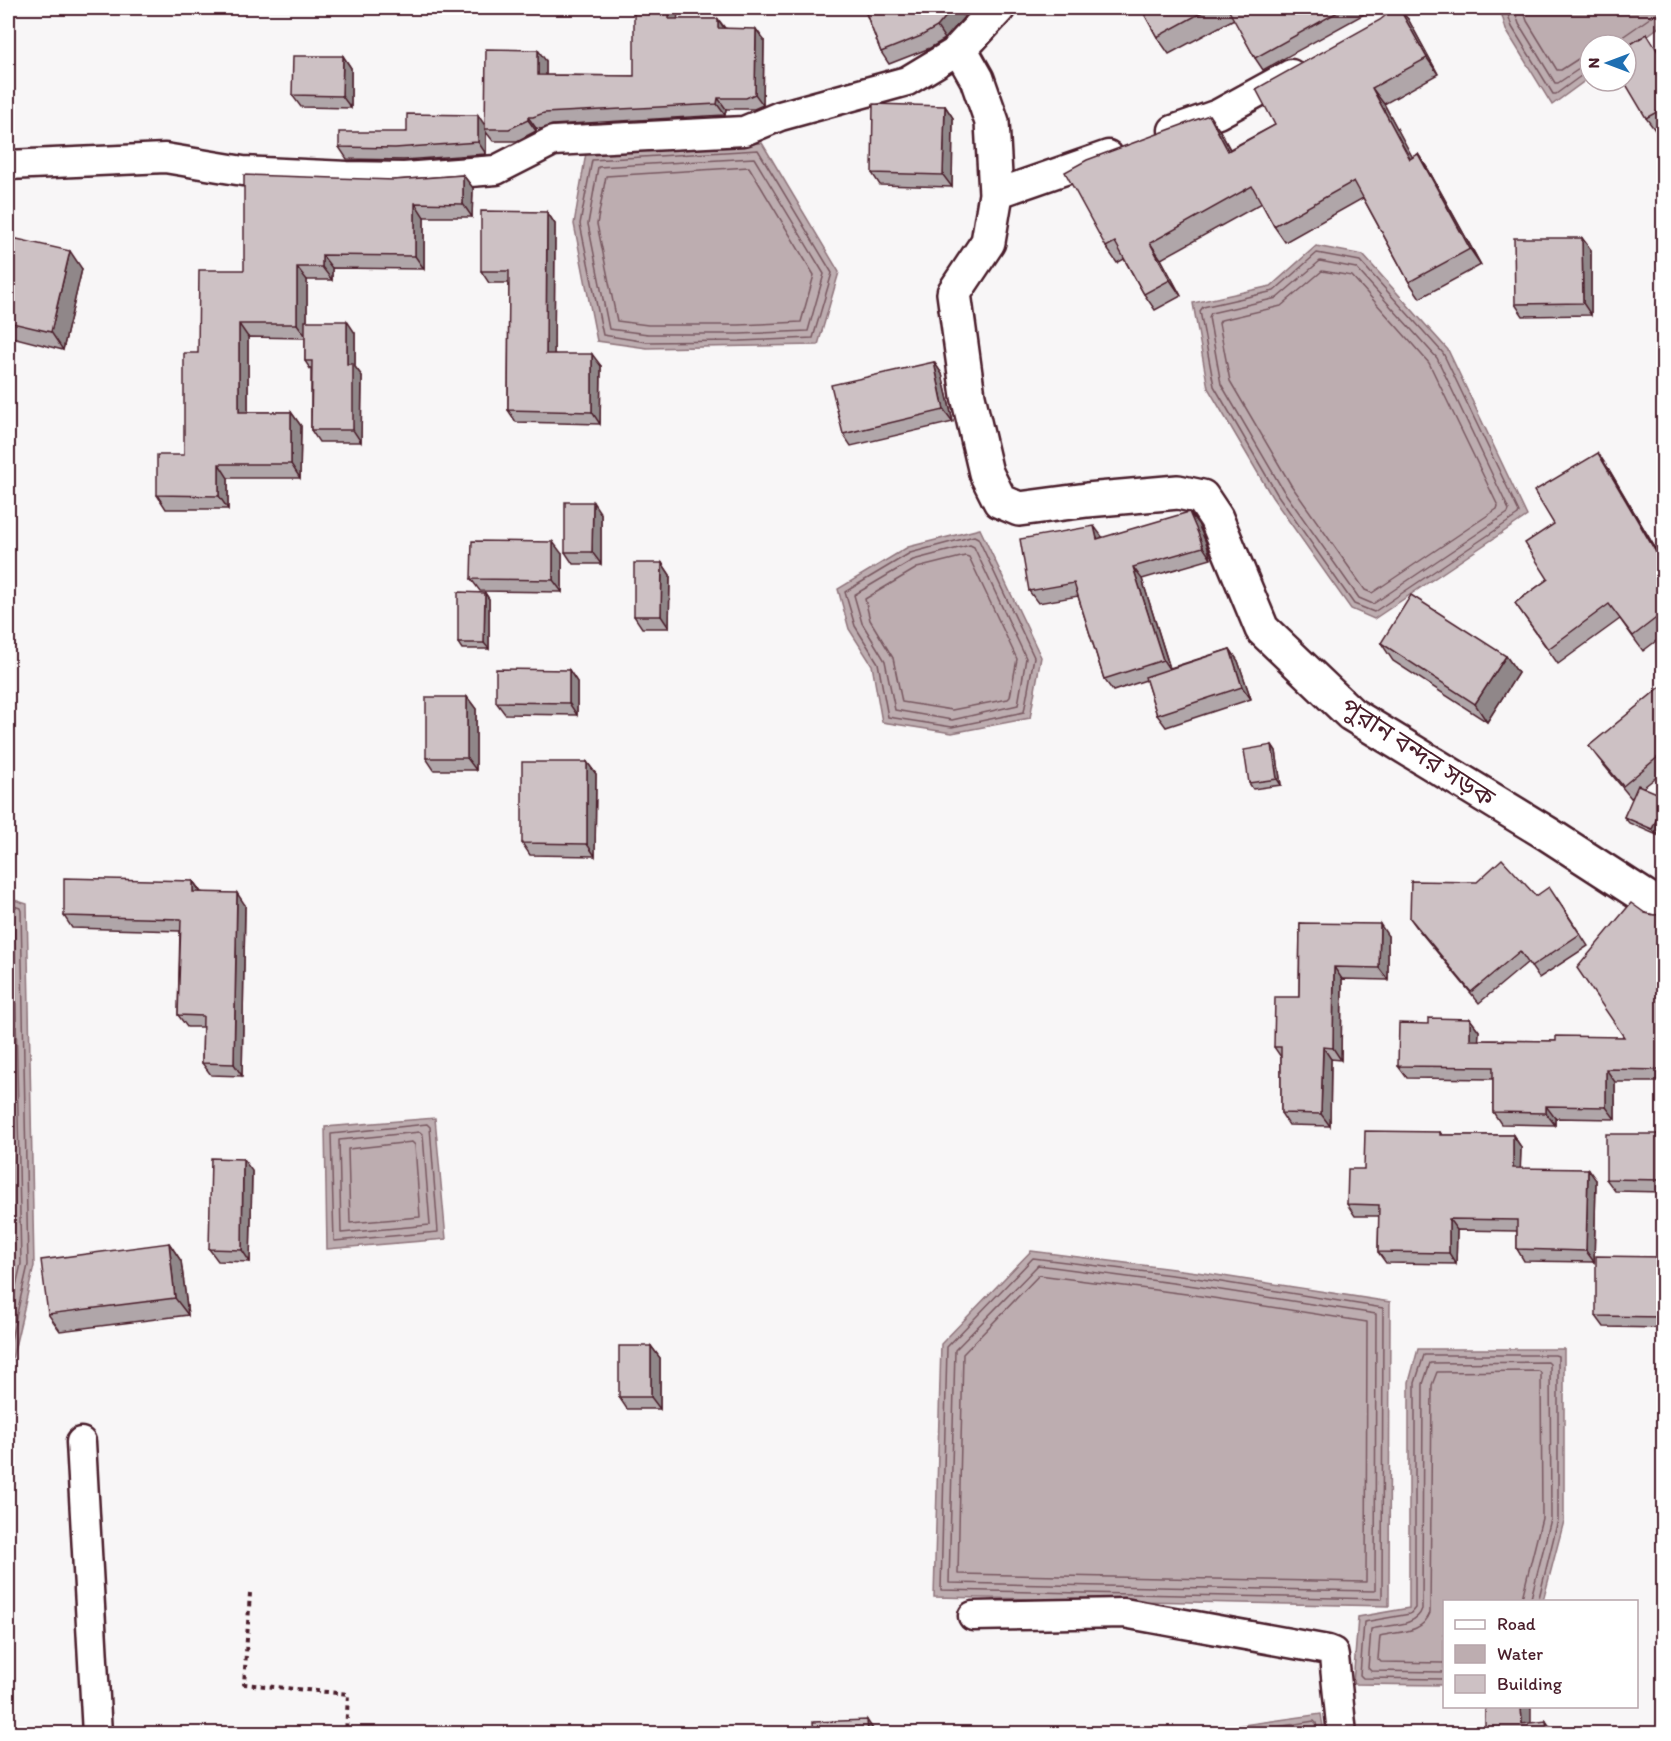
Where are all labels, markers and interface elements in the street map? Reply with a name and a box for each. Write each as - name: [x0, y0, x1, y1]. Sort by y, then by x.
- north arrow: [1578, 33, 1638, 93]
- text: N: [1584, 58, 1603, 68]
- street label: পুরান বন্দর সড়ক: [1335, 690, 1502, 814]
- legend: [1443, 1600, 1638, 1708]
- text: Road: [1497, 1613, 1536, 1635]
- text: Water: [1497, 1643, 1543, 1665]
- text: Building: [1497, 1673, 1563, 1695]

